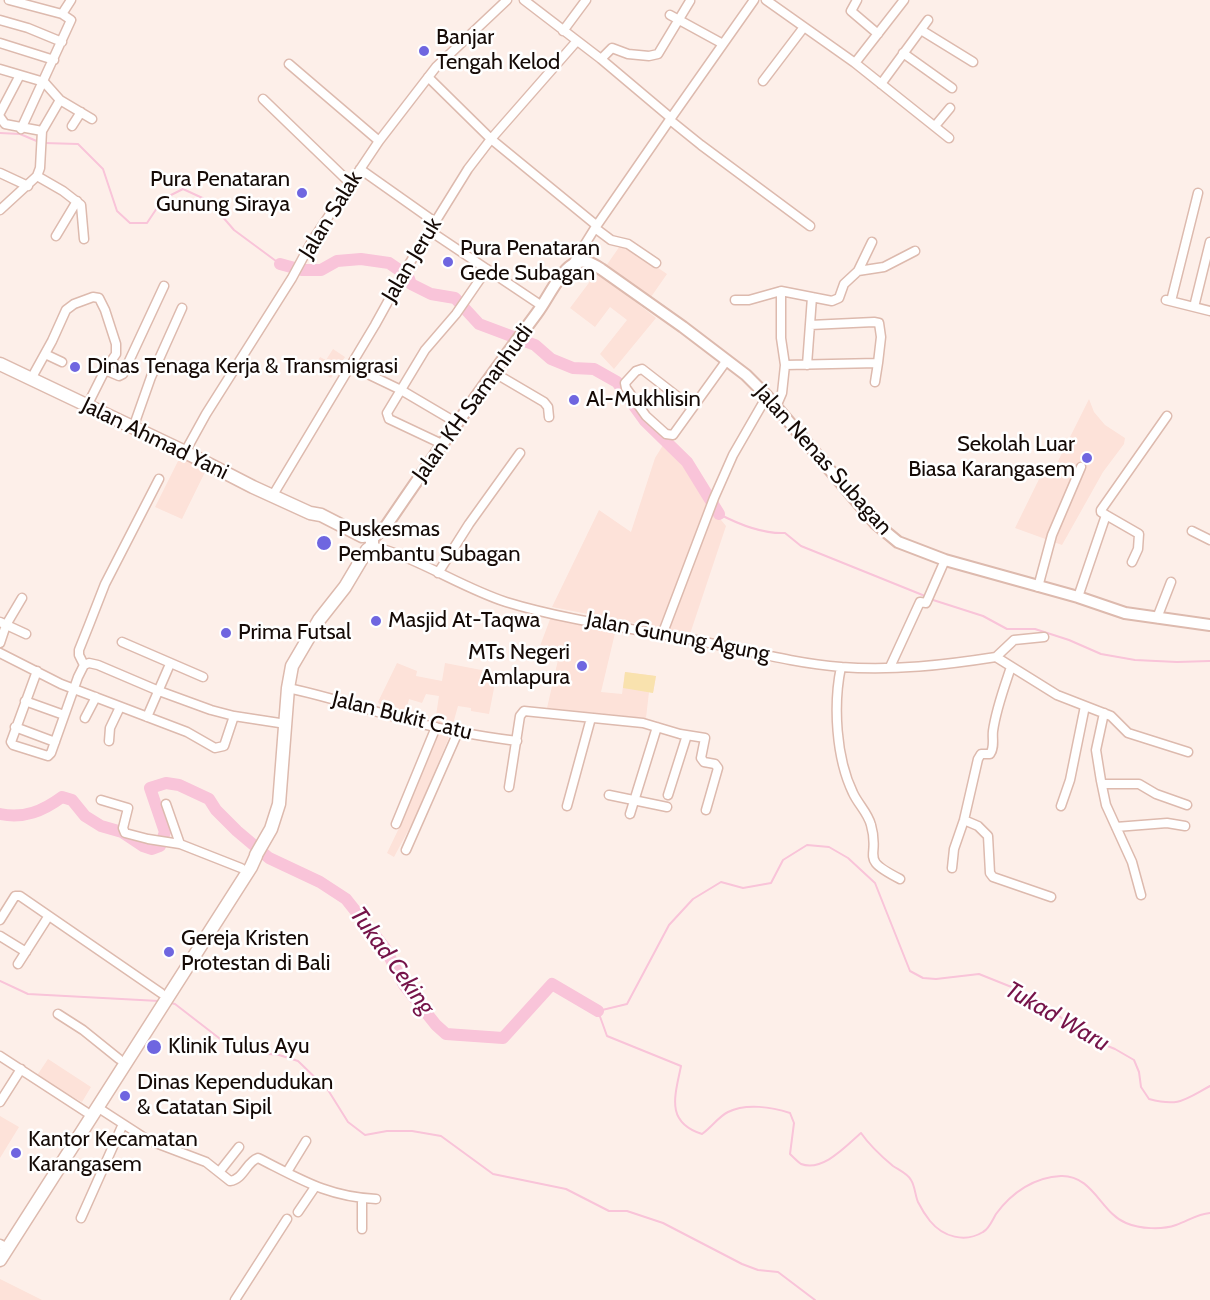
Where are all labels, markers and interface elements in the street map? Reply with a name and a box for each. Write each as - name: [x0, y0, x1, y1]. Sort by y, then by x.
- place label: Banjar Tengah Kelod: [436, 25, 560, 76]
- marker: Banjar Tengah Kelod: [417, 44, 431, 58]
- street label: Jalan Salak: [294, 166, 368, 264]
- place label: Pura Penataran Gunung Siraya: [150, 167, 290, 218]
- marker: Pura Penataran Gunung Siraya: [295, 186, 309, 200]
- street label: Jalan Jeruk: [377, 213, 447, 307]
- place label: Pura Penataran Gede Subagan: [460, 236, 600, 288]
- marker: Pura Penataran Gede Subagan: [441, 255, 455, 269]
- street label: Jalan KH Samanhudi: [407, 319, 539, 487]
- place label: Dinas Tenaga Kerja & Transmigrasi: [87, 354, 398, 380]
- marker: Dinas Tenaga Kerja & Transmigrasi: [68, 360, 82, 374]
- street label: Jalan Nenas Subagan: [749, 379, 897, 541]
- place label: Al-Mukhlisin: [586, 387, 701, 413]
- street label: Jalan Ahmad Yani: [77, 392, 233, 486]
- marker: Al-Mukhlisin: [567, 393, 581, 407]
- place label: Sekolah Luar Biasa Karangasem: [908, 432, 1075, 484]
- marker: Sekolah Luar Biasa Karangasem: [1080, 451, 1094, 465]
- place label: Puskesmas Pembantu Subagan: [338, 517, 520, 568]
- marker: Puskesmas Pembantu Subagan: [315, 534, 333, 552]
- street label: Jalan Gunung Agung: [584, 606, 772, 668]
- place label: Masjid At-Taqwa: [388, 608, 540, 634]
- marker: Masjid At-Taqwa: [369, 614, 383, 628]
- place label: Prima Futsal: [238, 620, 351, 646]
- marker: Prima Futsal: [219, 626, 233, 640]
- place label: MTs Negeri Amlapura: [468, 640, 570, 692]
- marker: MTs Negeri Amlapura: [575, 659, 589, 673]
- street label: Jalan Bukit Catu: [329, 686, 475, 746]
- water label: Tukad Ceking: [343, 902, 441, 1020]
- place label: Gereja Kristen Protestan di Bali: [181, 926, 330, 978]
- marker: Gereja Kristen Protestan di Bali: [162, 945, 176, 959]
- water label: Tukad Waru: [1000, 976, 1114, 1058]
- place label: Klinik Tulus Ayu: [168, 1034, 310, 1060]
- marker: Klinik Tulus Ayu: [145, 1038, 163, 1056]
- place label: Dinas Kependudukan & Catatan Sipil: [137, 1070, 333, 1122]
- marker: Dinas Kependudukan & Catatan Sipil: [118, 1089, 132, 1103]
- place label: Kantor Kecamatan Karangasem: [28, 1127, 198, 1178]
- marker: Kantor Kecamatan Karangasem: [9, 1146, 23, 1160]

